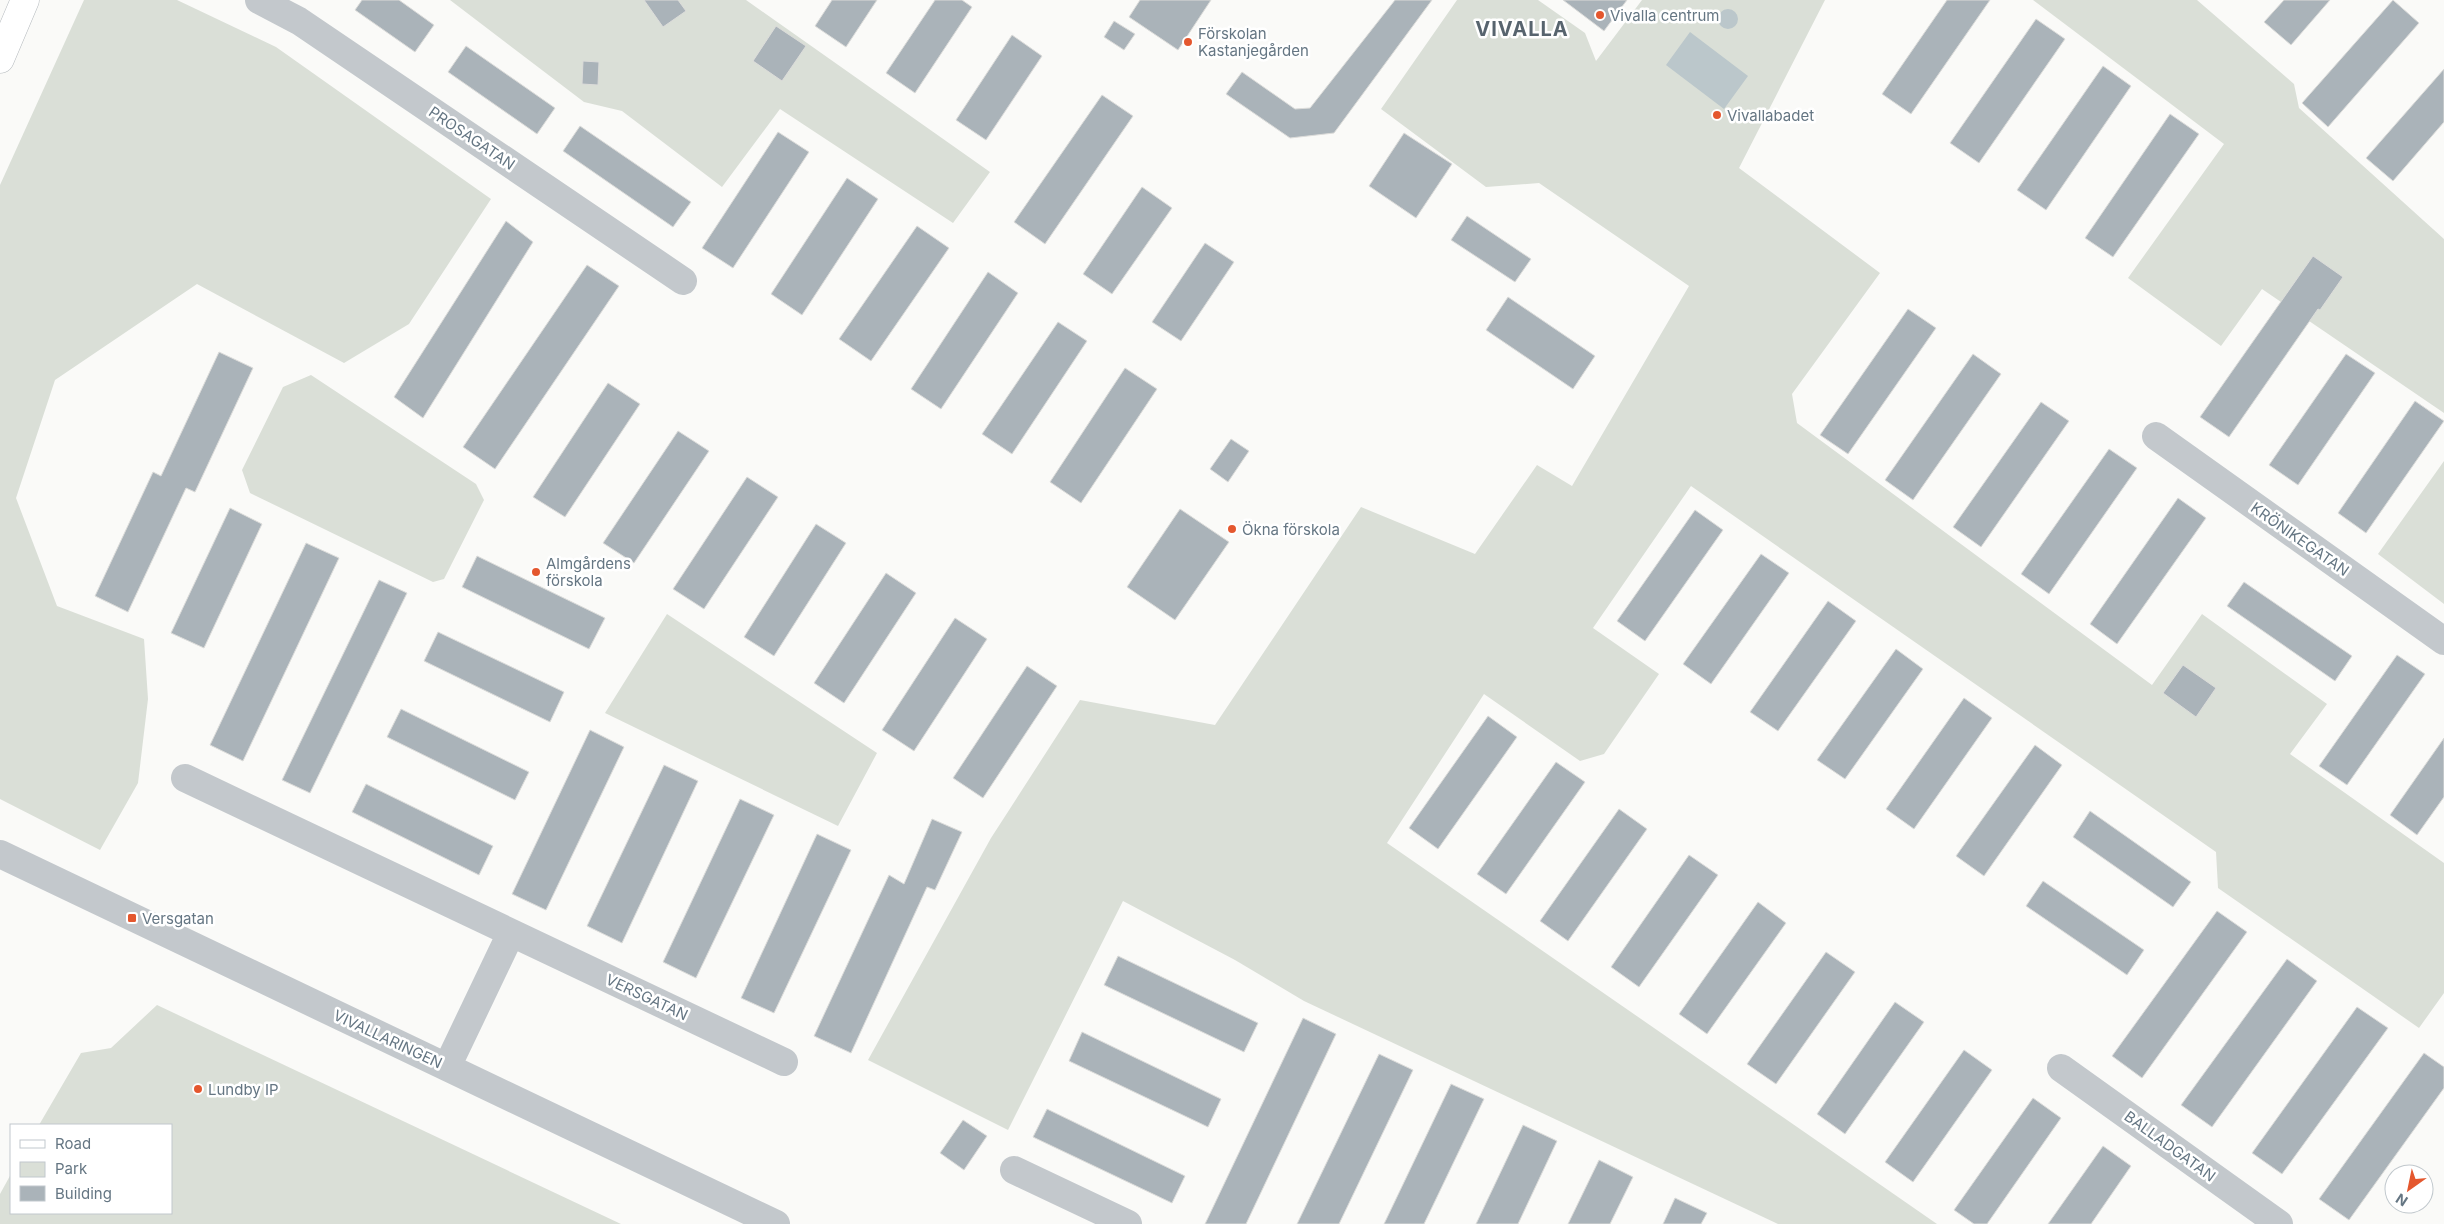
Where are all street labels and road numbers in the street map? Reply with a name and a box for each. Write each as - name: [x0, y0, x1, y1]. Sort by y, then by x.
- street label: PROSAGATAN: [425, 102, 519, 174]
- street label: KRÖNIKEGATAN: [2247, 498, 2353, 580]
- street label: VERSGATAN: [603, 970, 691, 1024]
- street label: VIVALLARINGEN: [331, 1005, 445, 1073]
- street label: BALLADGATAN: [2121, 1106, 2219, 1186]

